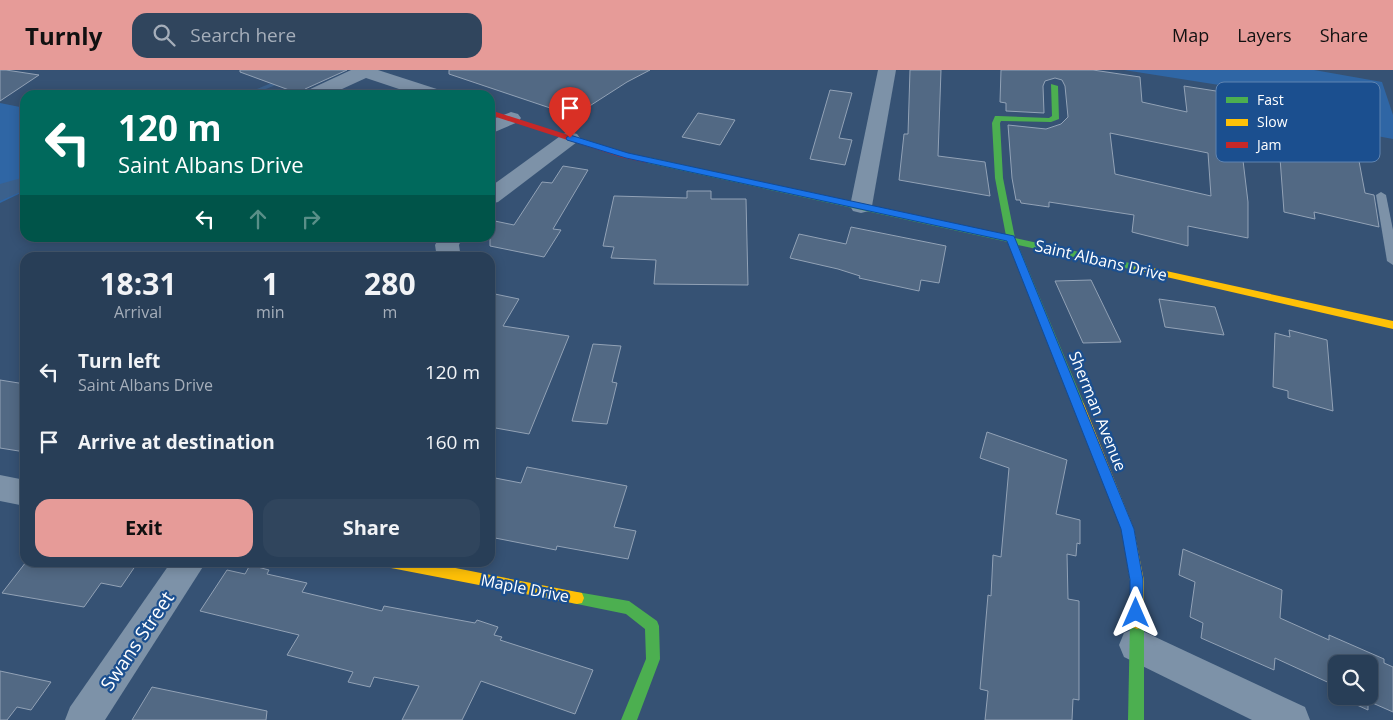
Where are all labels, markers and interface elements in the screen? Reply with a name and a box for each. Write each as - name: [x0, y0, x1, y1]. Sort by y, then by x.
- search box: [132, 13, 482, 58]
- text: Turnly: [25, 19, 102, 52]
- icon: search: [150, 21, 178, 49]
- text: Search here: [190, 22, 296, 48]
- text: Map: [1172, 23, 1209, 47]
- text: Layers: [1237, 23, 1292, 47]
- text: Share: [1320, 23, 1368, 47]
- legend: [1216, 82, 1380, 162]
- pin: [549, 87, 591, 138]
- text: Fast: [1257, 90, 1284, 109]
- icon: arrive: [556, 94, 584, 122]
- text: 120 m: [118, 104, 222, 151]
- icon: left: [35, 110, 100, 175]
- text: Slow: [1257, 112, 1288, 131]
- text: Jam: [1255, 135, 1282, 154]
- text: Saint Albans Drive: [118, 149, 304, 179]
- icon: left: [191, 205, 219, 233]
- icon: ahead: [244, 205, 272, 233]
- icon: right: [297, 205, 325, 233]
- street label: Saint Albans Drive: [1033, 234, 1169, 286]
- text: 18:31: [99, 263, 177, 304]
- text: 1: [262, 263, 279, 304]
- text: 280: [364, 263, 416, 304]
- text: Arrival: [114, 301, 162, 323]
- text: min: [256, 301, 285, 323]
- text: m: [382, 301, 397, 323]
- text: Turn left: [78, 348, 160, 374]
- street label: Sherman Avenue: [1064, 348, 1132, 474]
- icon: left: [35, 358, 63, 386]
- text: 120 m: [425, 359, 480, 385]
- text: Saint Albans Drive: [78, 374, 213, 396]
- icon: arrive: [35, 428, 63, 456]
- text: Arrive at destination: [78, 429, 275, 455]
- text: 160 m: [425, 429, 480, 455]
- button: Exit: [35, 499, 253, 557]
- button: Share: [263, 499, 480, 557]
- street label: Maple Drive: [479, 569, 571, 607]
- street label: Swans Street: [94, 586, 180, 696]
- position arrow: [1109, 586, 1161, 638]
- map controls: [1328, 655, 1378, 705]
- button: search: [1328, 655, 1378, 705]

